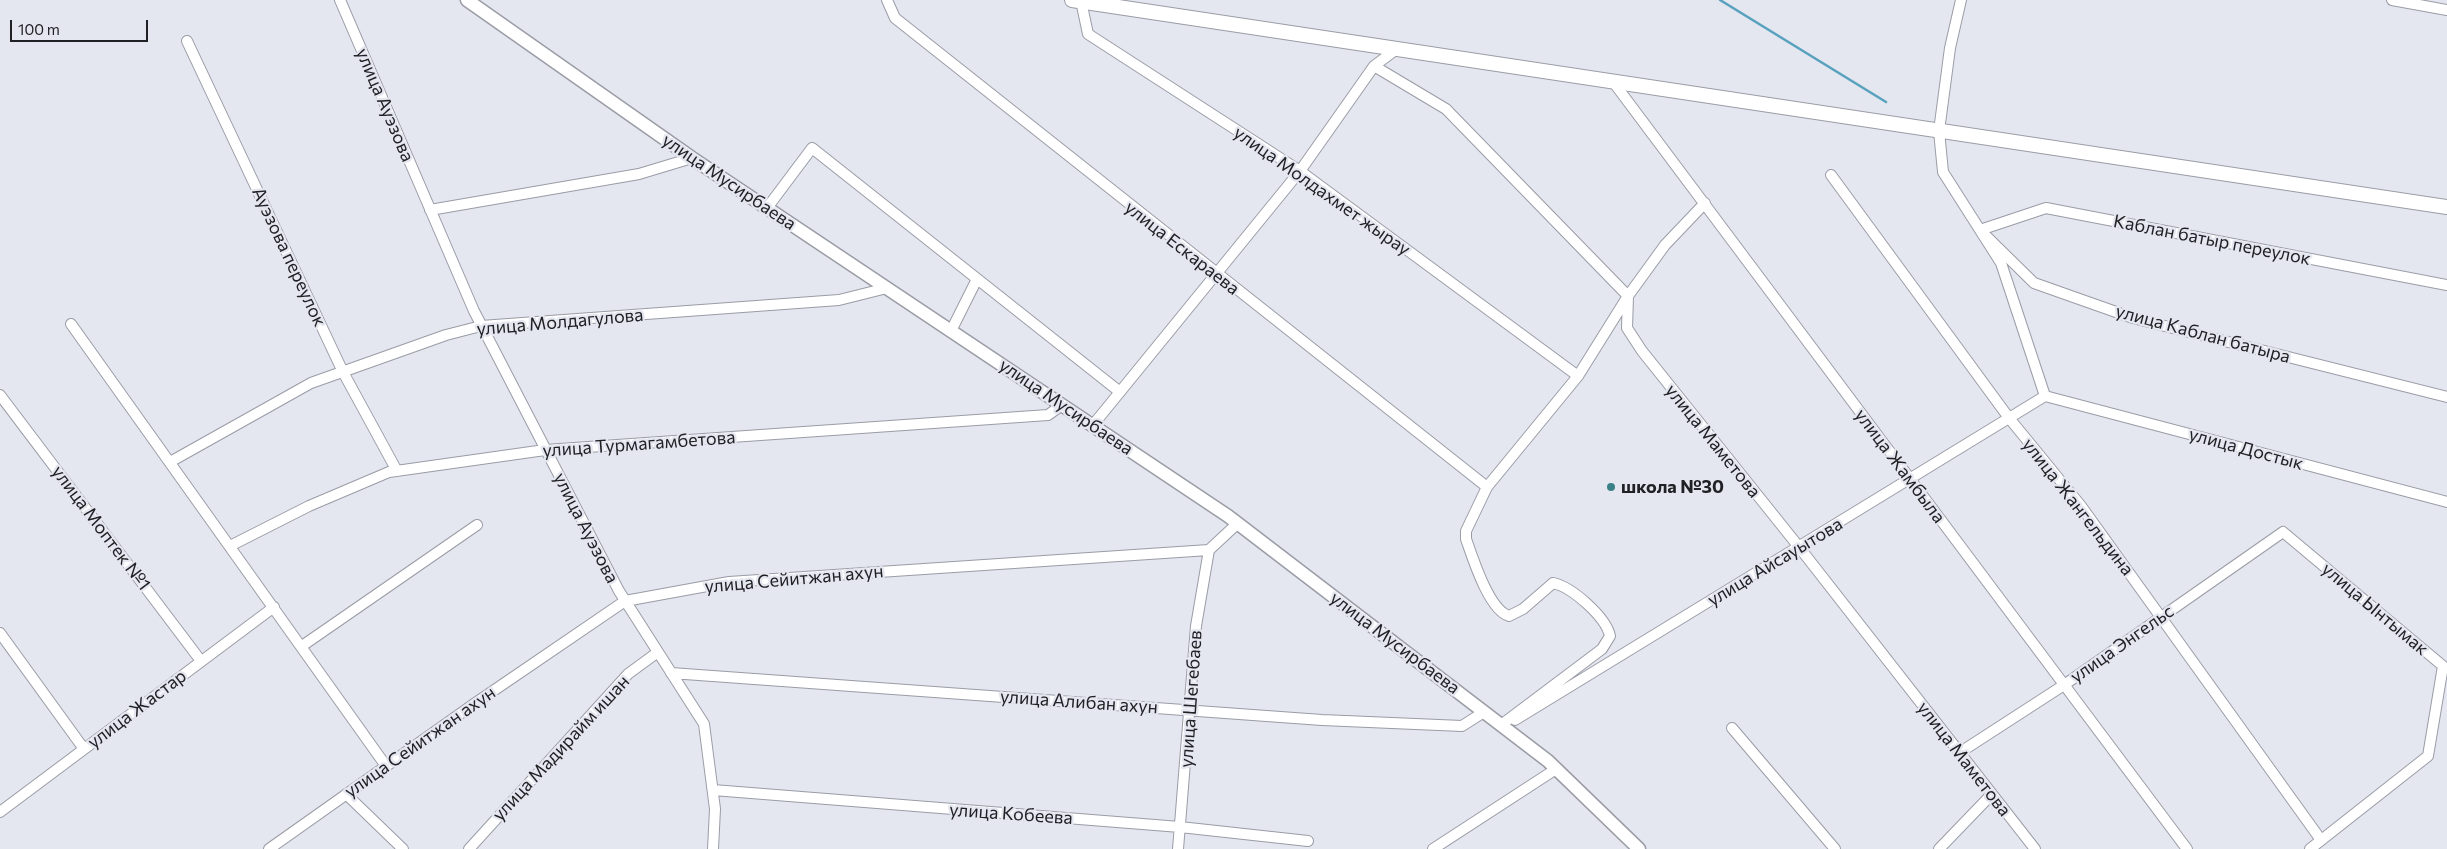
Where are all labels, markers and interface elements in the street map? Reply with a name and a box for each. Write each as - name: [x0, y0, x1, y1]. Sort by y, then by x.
- scale bar: [12, 10, 150, 42]
- text: 100 m: [18, 20, 60, 38]
- street label: улица Ауэзова: [351, 45, 419, 165]
- street label: улица Молдахмет жырау: [1229, 122, 1415, 260]
- street label: улица Мусирбаева: [658, 129, 800, 235]
- street label: Ауэзова переулок: [247, 184, 331, 330]
- street label: улица Ескараева: [1120, 197, 1244, 299]
- street label: Каблан батыр переулок: [2112, 210, 2312, 270]
- street label: улица Каблан батыра: [2113, 300, 2293, 368]
- street label: улица Молдагулова: [476, 304, 644, 340]
- street label: улица Мусирбаева: [995, 354, 1137, 460]
- street label: улица Маметова: [1661, 380, 1765, 502]
- street label: улица Жамбыла: [1850, 405, 1950, 527]
- street label: улица Достык: [2186, 423, 2306, 475]
- street label: улица Турмагамбетова: [542, 426, 736, 462]
- street label: улица Жангельдина: [2018, 434, 2138, 580]
- street label: улица Моптек №1: [47, 461, 155, 595]
- street label: улица Ауэзова: [549, 469, 623, 587]
- place label: школа №30: [1621, 476, 1724, 498]
- marker: школа №30: [1605, 481, 1617, 493]
- street label: улица Айсауытова: [1704, 513, 1846, 611]
- street label: улица Ынтымак: [2317, 558, 2433, 660]
- street label: улица Сейитжан ахун: [704, 560, 884, 598]
- street label: улица Мусирбаева: [1326, 587, 1464, 699]
- street label: улица Энгельс: [2066, 600, 2178, 688]
- street label: улица Шегебаев: [1175, 630, 1207, 768]
- street label: улица Жастар: [83, 665, 191, 753]
- street label: улица Мадирайм ишан: [488, 671, 634, 825]
- street label: улица Сейитжан ахун: [340, 682, 500, 802]
- street label: улица Алибан ахун: [999, 686, 1159, 718]
- street label: улица Маметова: [1913, 697, 2015, 821]
- street label: улица Кобеева: [949, 799, 1073, 829]

